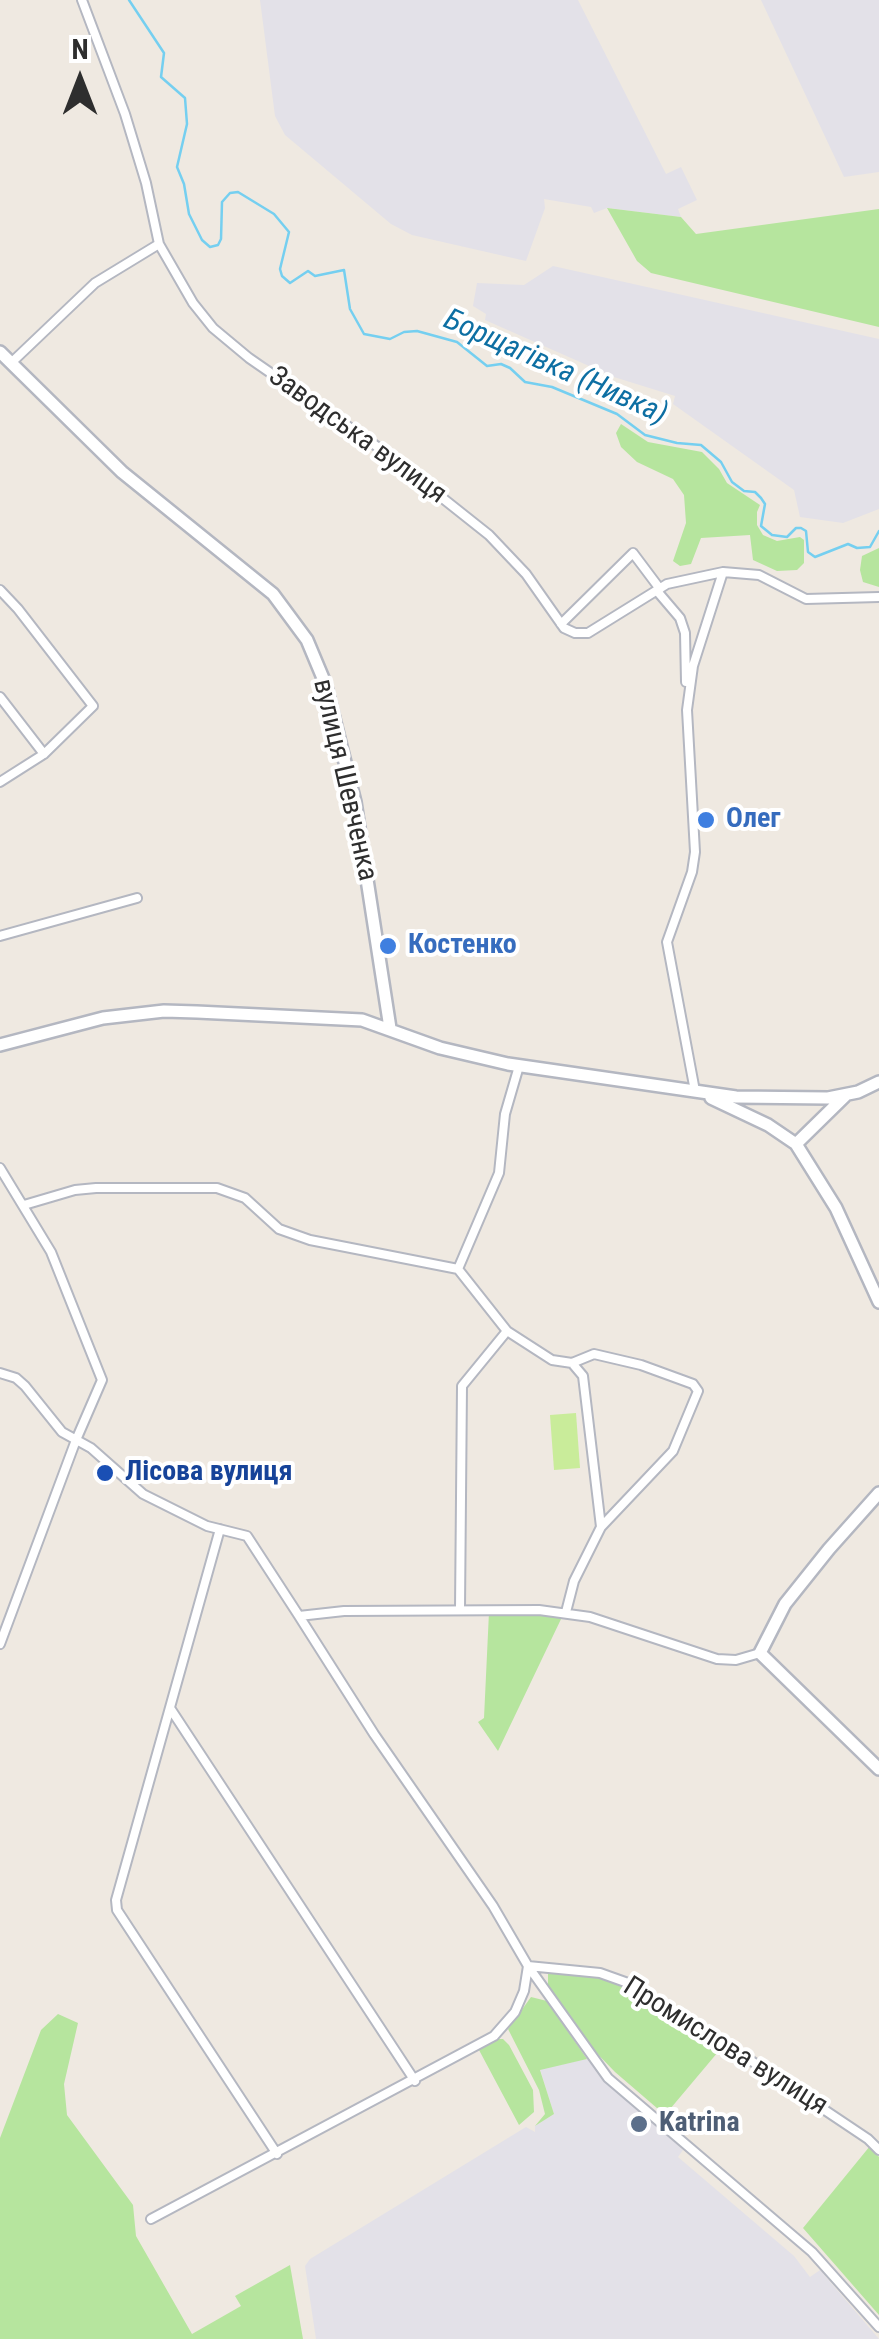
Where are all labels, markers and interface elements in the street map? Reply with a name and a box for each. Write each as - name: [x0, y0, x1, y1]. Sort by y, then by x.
- north arrow: [30, 30, 130, 130]
- text: N: [71, 33, 89, 66]
- water label: Борщагівка (Нивка): [438, 303, 672, 433]
- street label: Заводська вулиця: [262, 360, 452, 512]
- street label: вулиця Шевченка: [304, 676, 384, 884]
- place label: Олег: [726, 803, 781, 837]
- marker: Олег: [695, 809, 717, 831]
- place label: Костенко: [408, 929, 517, 963]
- marker: Костенко: [377, 935, 399, 957]
- place label: Лісова вулиця: [125, 1456, 293, 1490]
- marker: Лісова вулиця: [94, 1462, 116, 1484]
- street label: Промислова вулиця: [617, 1971, 833, 2123]
- place label: Katrina: [659, 2107, 740, 2141]
- marker: Katrina: [628, 2113, 650, 2135]

